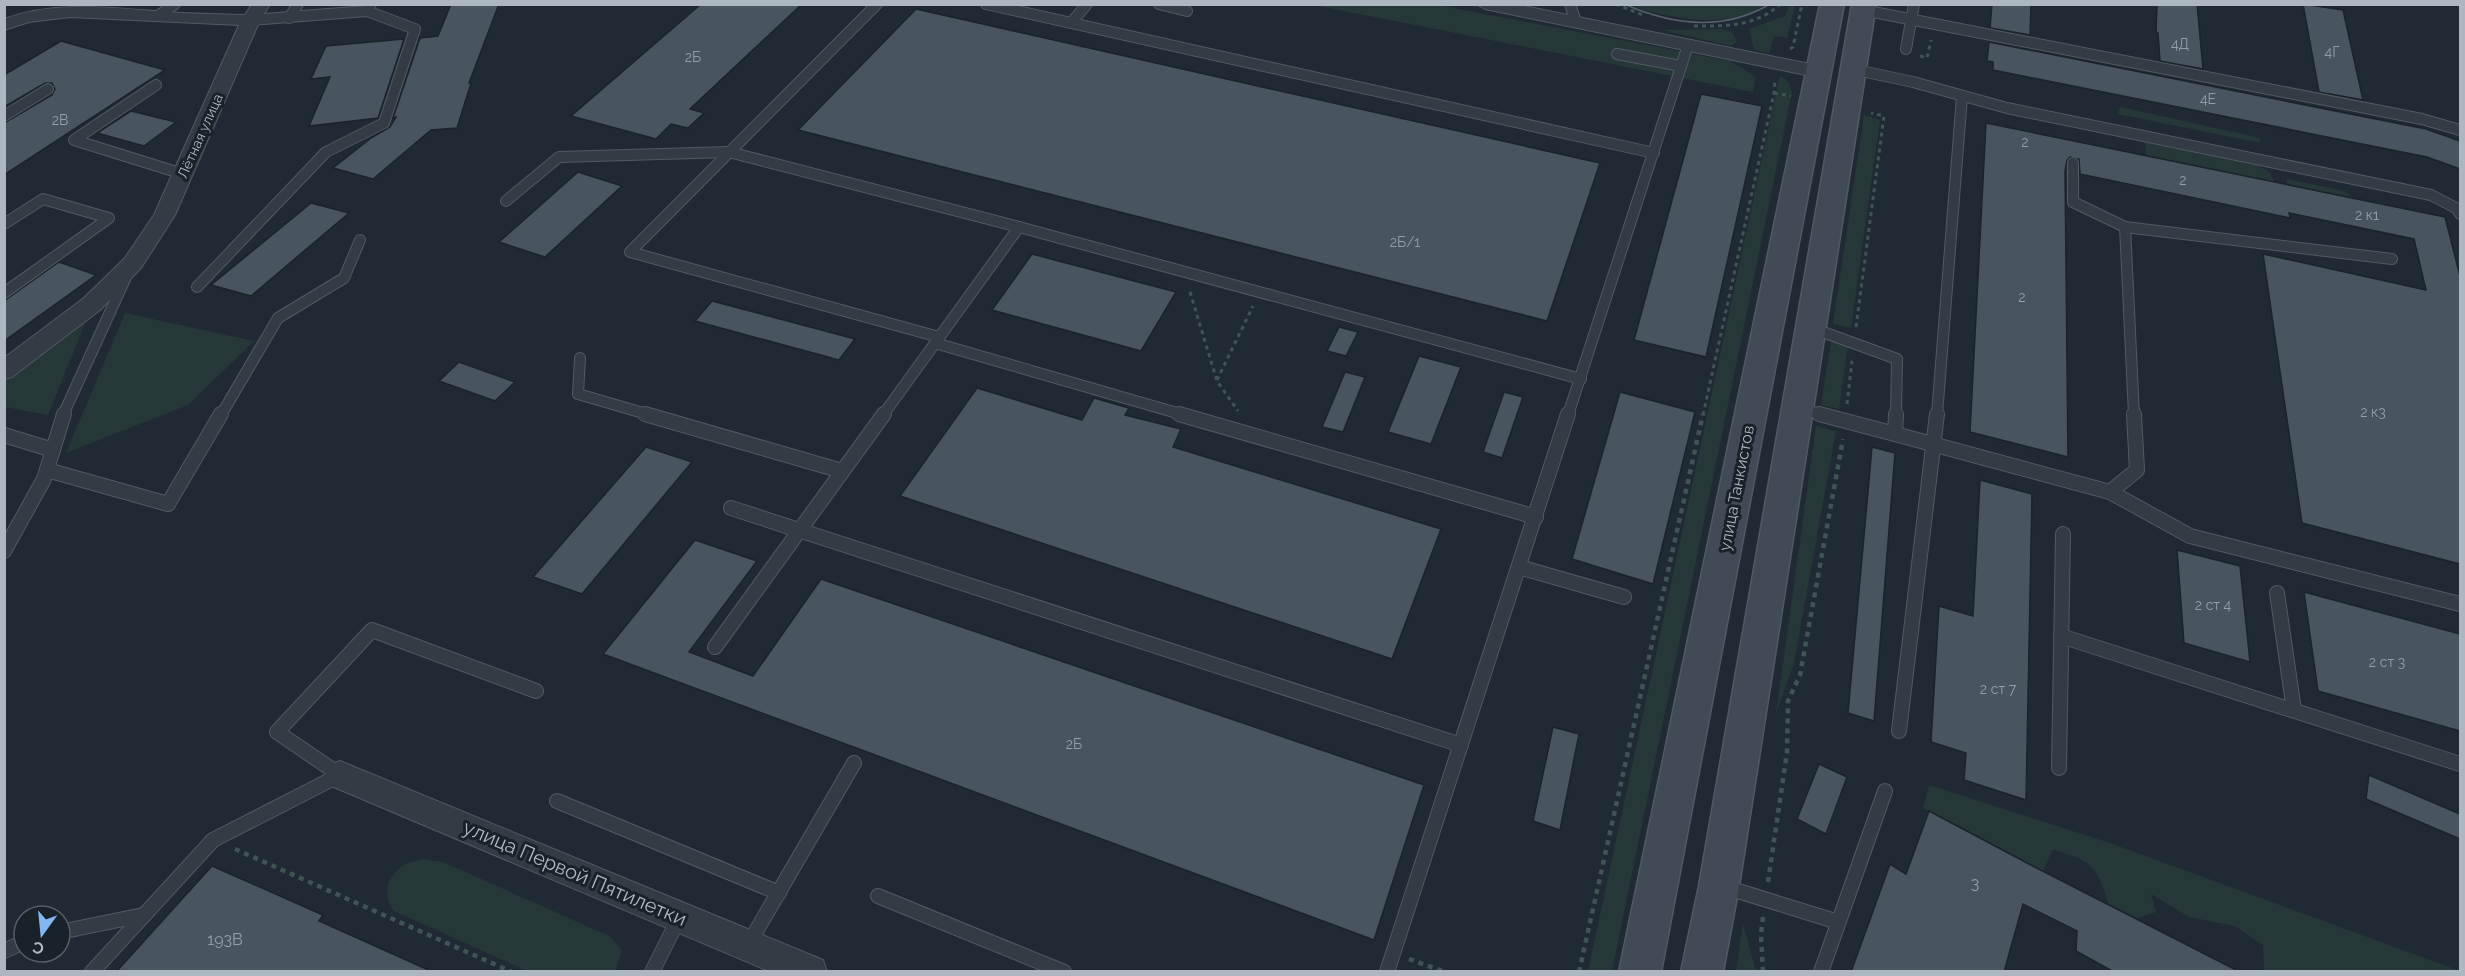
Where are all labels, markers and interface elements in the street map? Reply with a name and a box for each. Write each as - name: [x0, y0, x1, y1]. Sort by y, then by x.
- house number: 4Д: [2171, 36, 2189, 52]
- house number: 4Г: [2325, 44, 2339, 60]
- house number: 2Б: [685, 49, 701, 65]
- street label: Лётная улица: [174, 91, 226, 181]
- house number: 4E: [2200, 91, 2216, 107]
- house number: 2В: [52, 112, 68, 128]
- house number: 2: [2021, 134, 2029, 150]
- house number: 2: [2179, 172, 2187, 188]
- house number: 2 к1: [2355, 207, 2379, 223]
- house number: 2Б/1: [1390, 234, 1420, 250]
- house number: 2: [2018, 289, 2026, 305]
- house number: 2 к3: [2360, 404, 2386, 420]
- street label: улица Танкистов: [1715, 424, 1758, 552]
- house number: 2 ст 4: [2195, 597, 2232, 613]
- house number: 2 ст 3: [2369, 654, 2405, 670]
- house number: 2 ст 7: [1980, 681, 2017, 697]
- house number: 2Б: [1066, 736, 1082, 752]
- street label: улица Первой Пятилетки: [460, 815, 690, 931]
- house number: 3: [1971, 874, 1979, 893]
- north arrow: [12, 904, 72, 964]
- house number: 193В: [207, 930, 243, 949]
- text: С: [30, 937, 46, 959]

